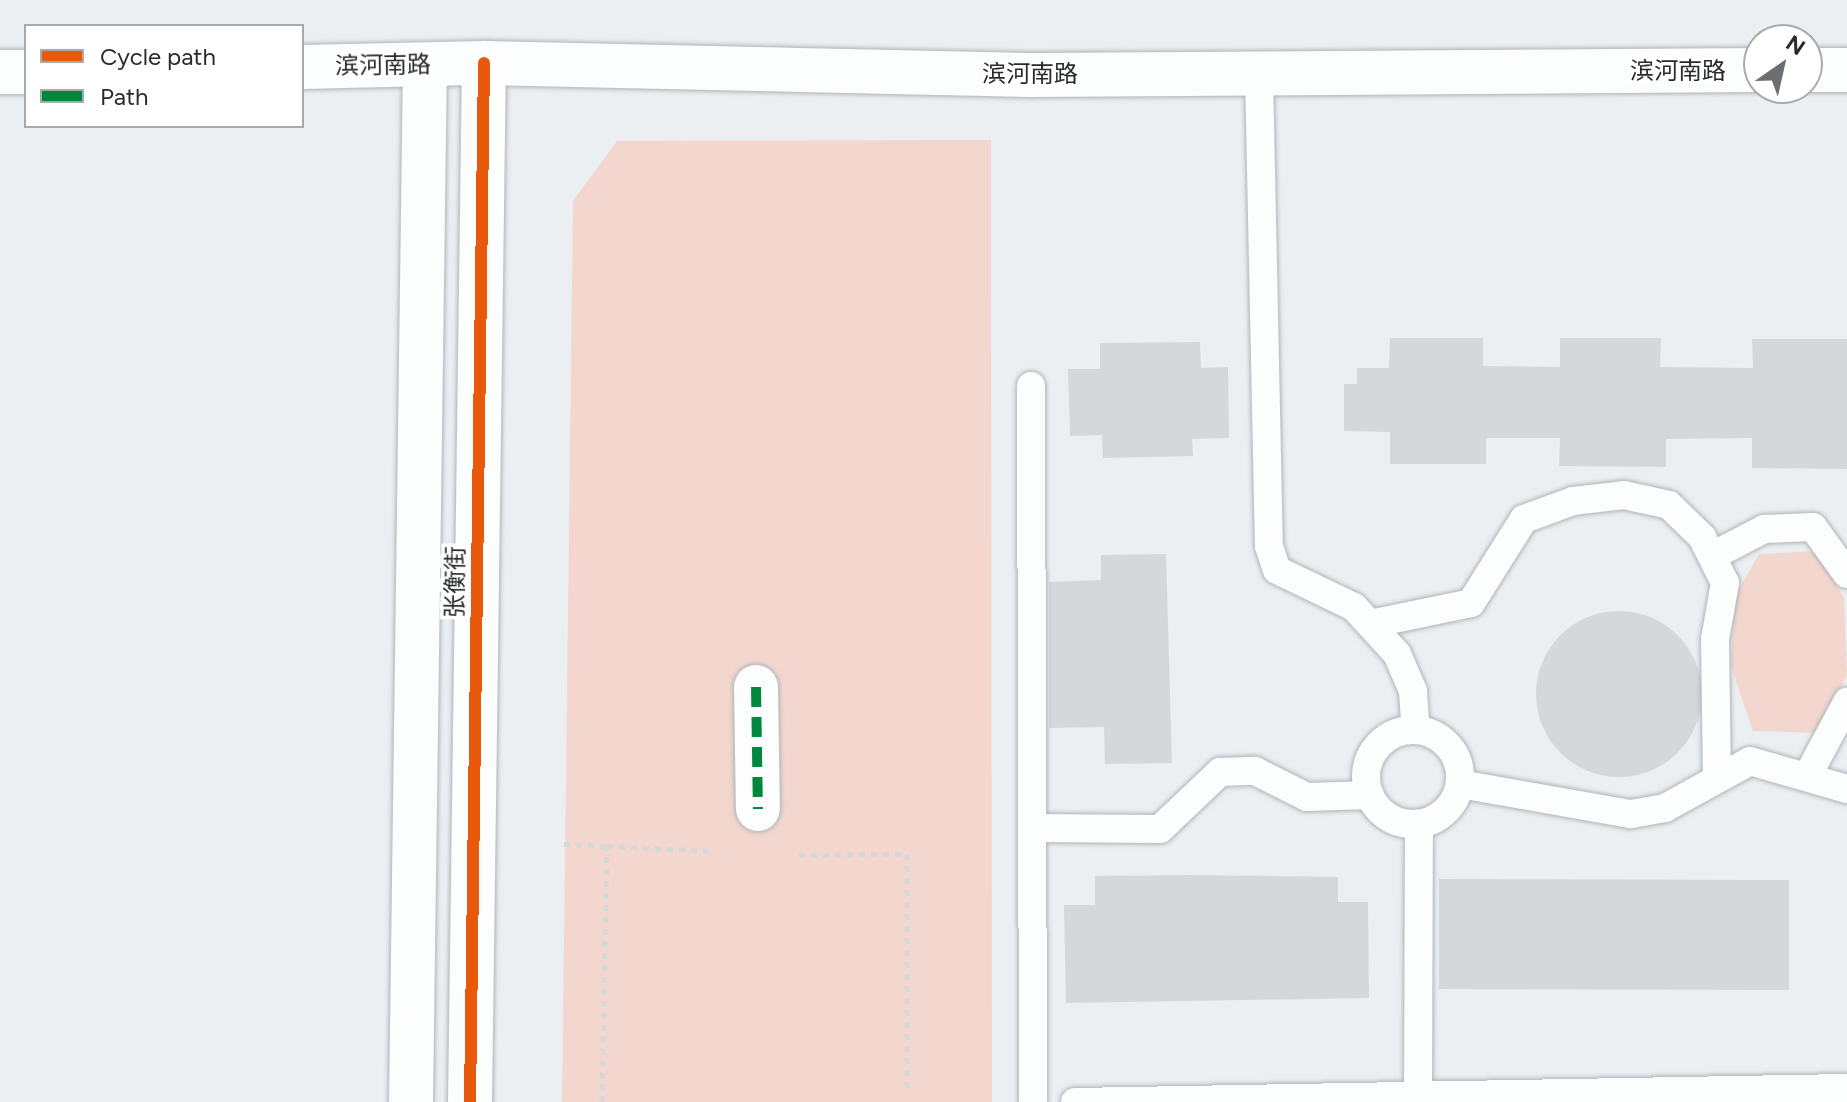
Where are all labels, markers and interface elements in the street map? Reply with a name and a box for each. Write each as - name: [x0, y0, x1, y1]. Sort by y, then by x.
- legend: [24, 24, 304, 128]
- north arrow: [1743, 24, 1823, 104]
- text: N: [1781, 29, 1810, 61]
- text: Cycle path: [100, 42, 216, 71]
- street label: 滨河南路: [335, 50, 431, 80]
- street label: 滨河南路: [1630, 57, 1726, 85]
- street label: 滨河南路: [982, 60, 1078, 88]
- text: Path: [100, 82, 148, 111]
- street label: 张衡街: [440, 546, 470, 618]

